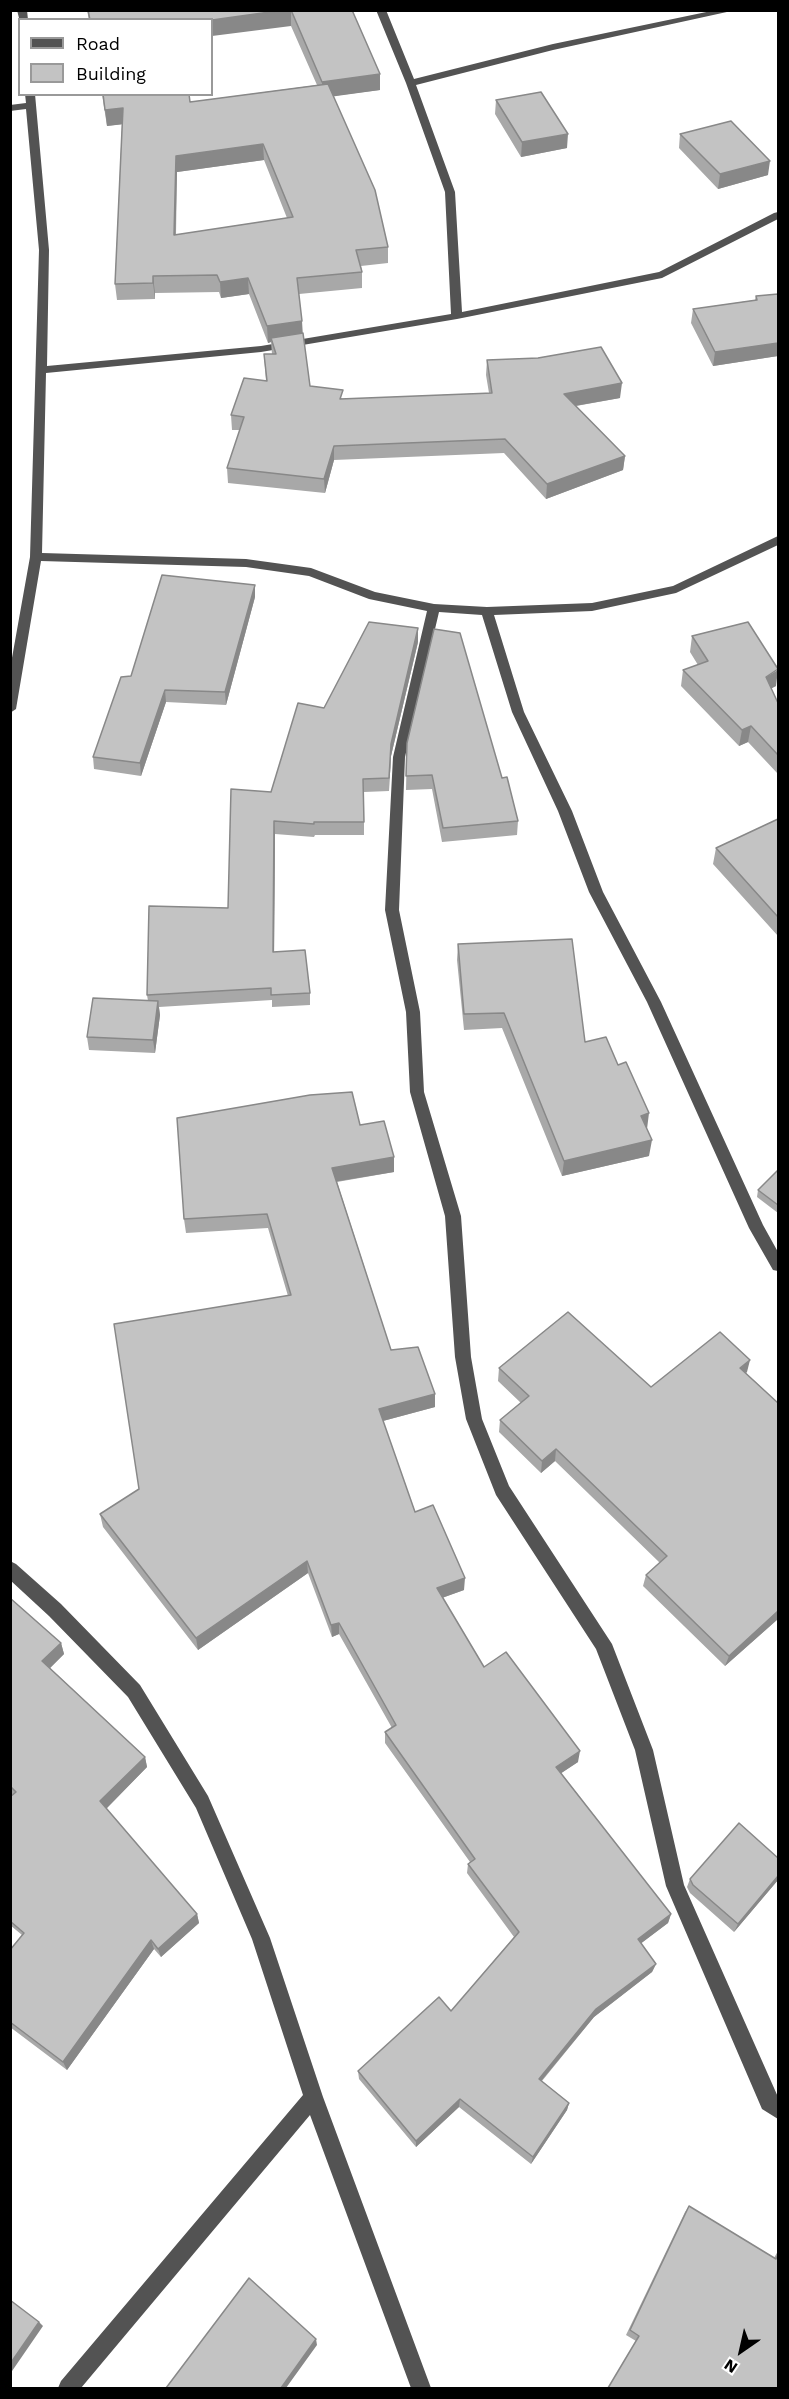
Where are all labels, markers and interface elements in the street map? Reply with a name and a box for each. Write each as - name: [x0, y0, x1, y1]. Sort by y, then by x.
- legend: [18, 18, 213, 96]
- text: Road: [76, 33, 120, 54]
- text: Building: [76, 63, 146, 84]
- north arrow: [711, 2321, 771, 2381]
- text: N: [720, 2355, 741, 2378]

